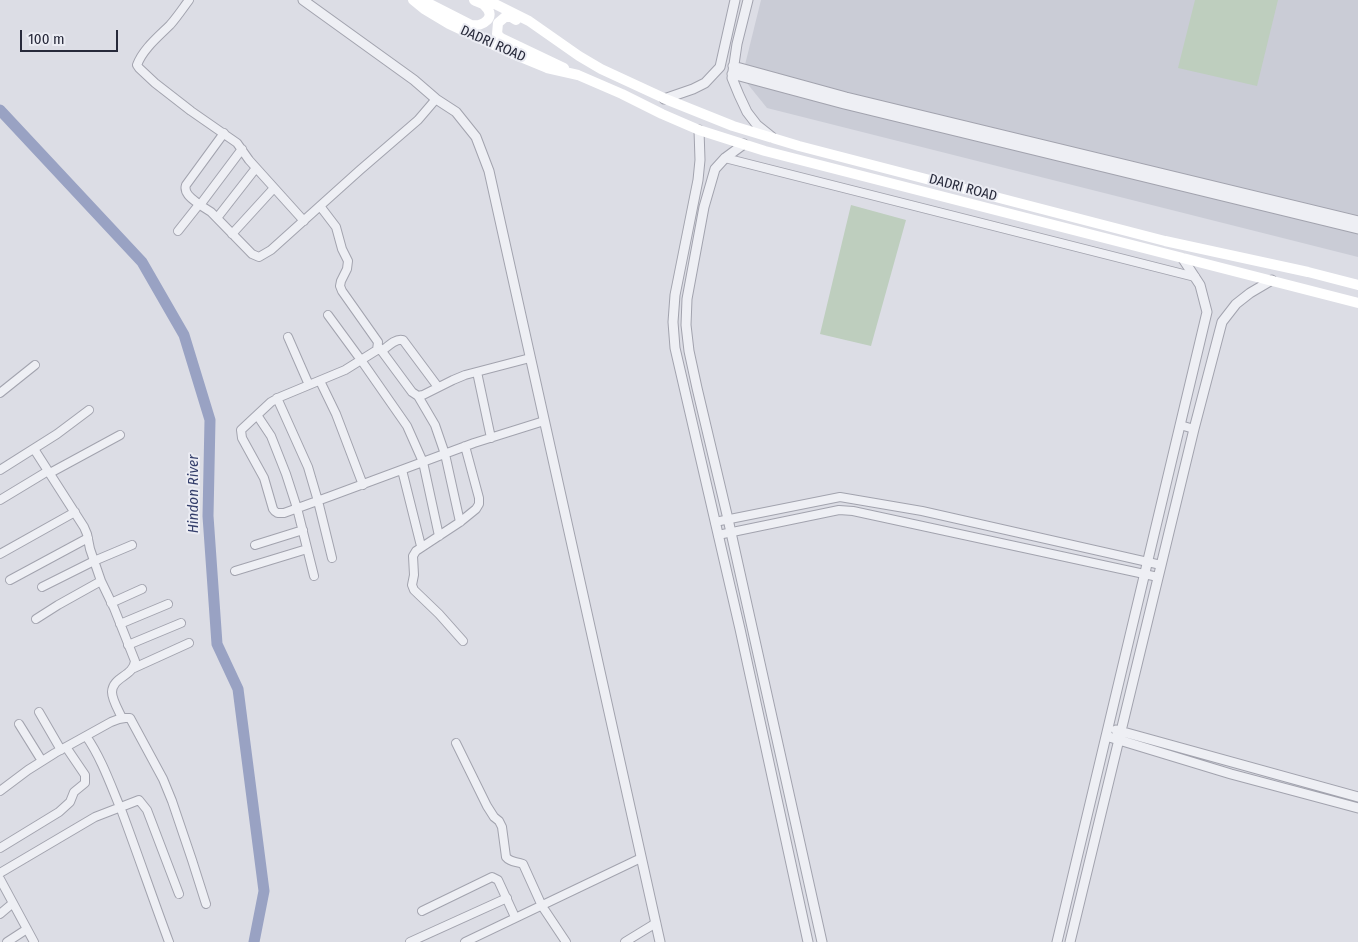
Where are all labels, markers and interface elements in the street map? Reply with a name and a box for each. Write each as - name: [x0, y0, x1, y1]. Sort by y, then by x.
- scale bar: [22, 20, 120, 52]
- street label: DADRI ROAD: [458, 22, 528, 66]
- text: 100 m: [28, 30, 65, 48]
- street label: DADRI ROAD: [927, 171, 999, 205]
- water label: Hindon River: [185, 455, 203, 533]

